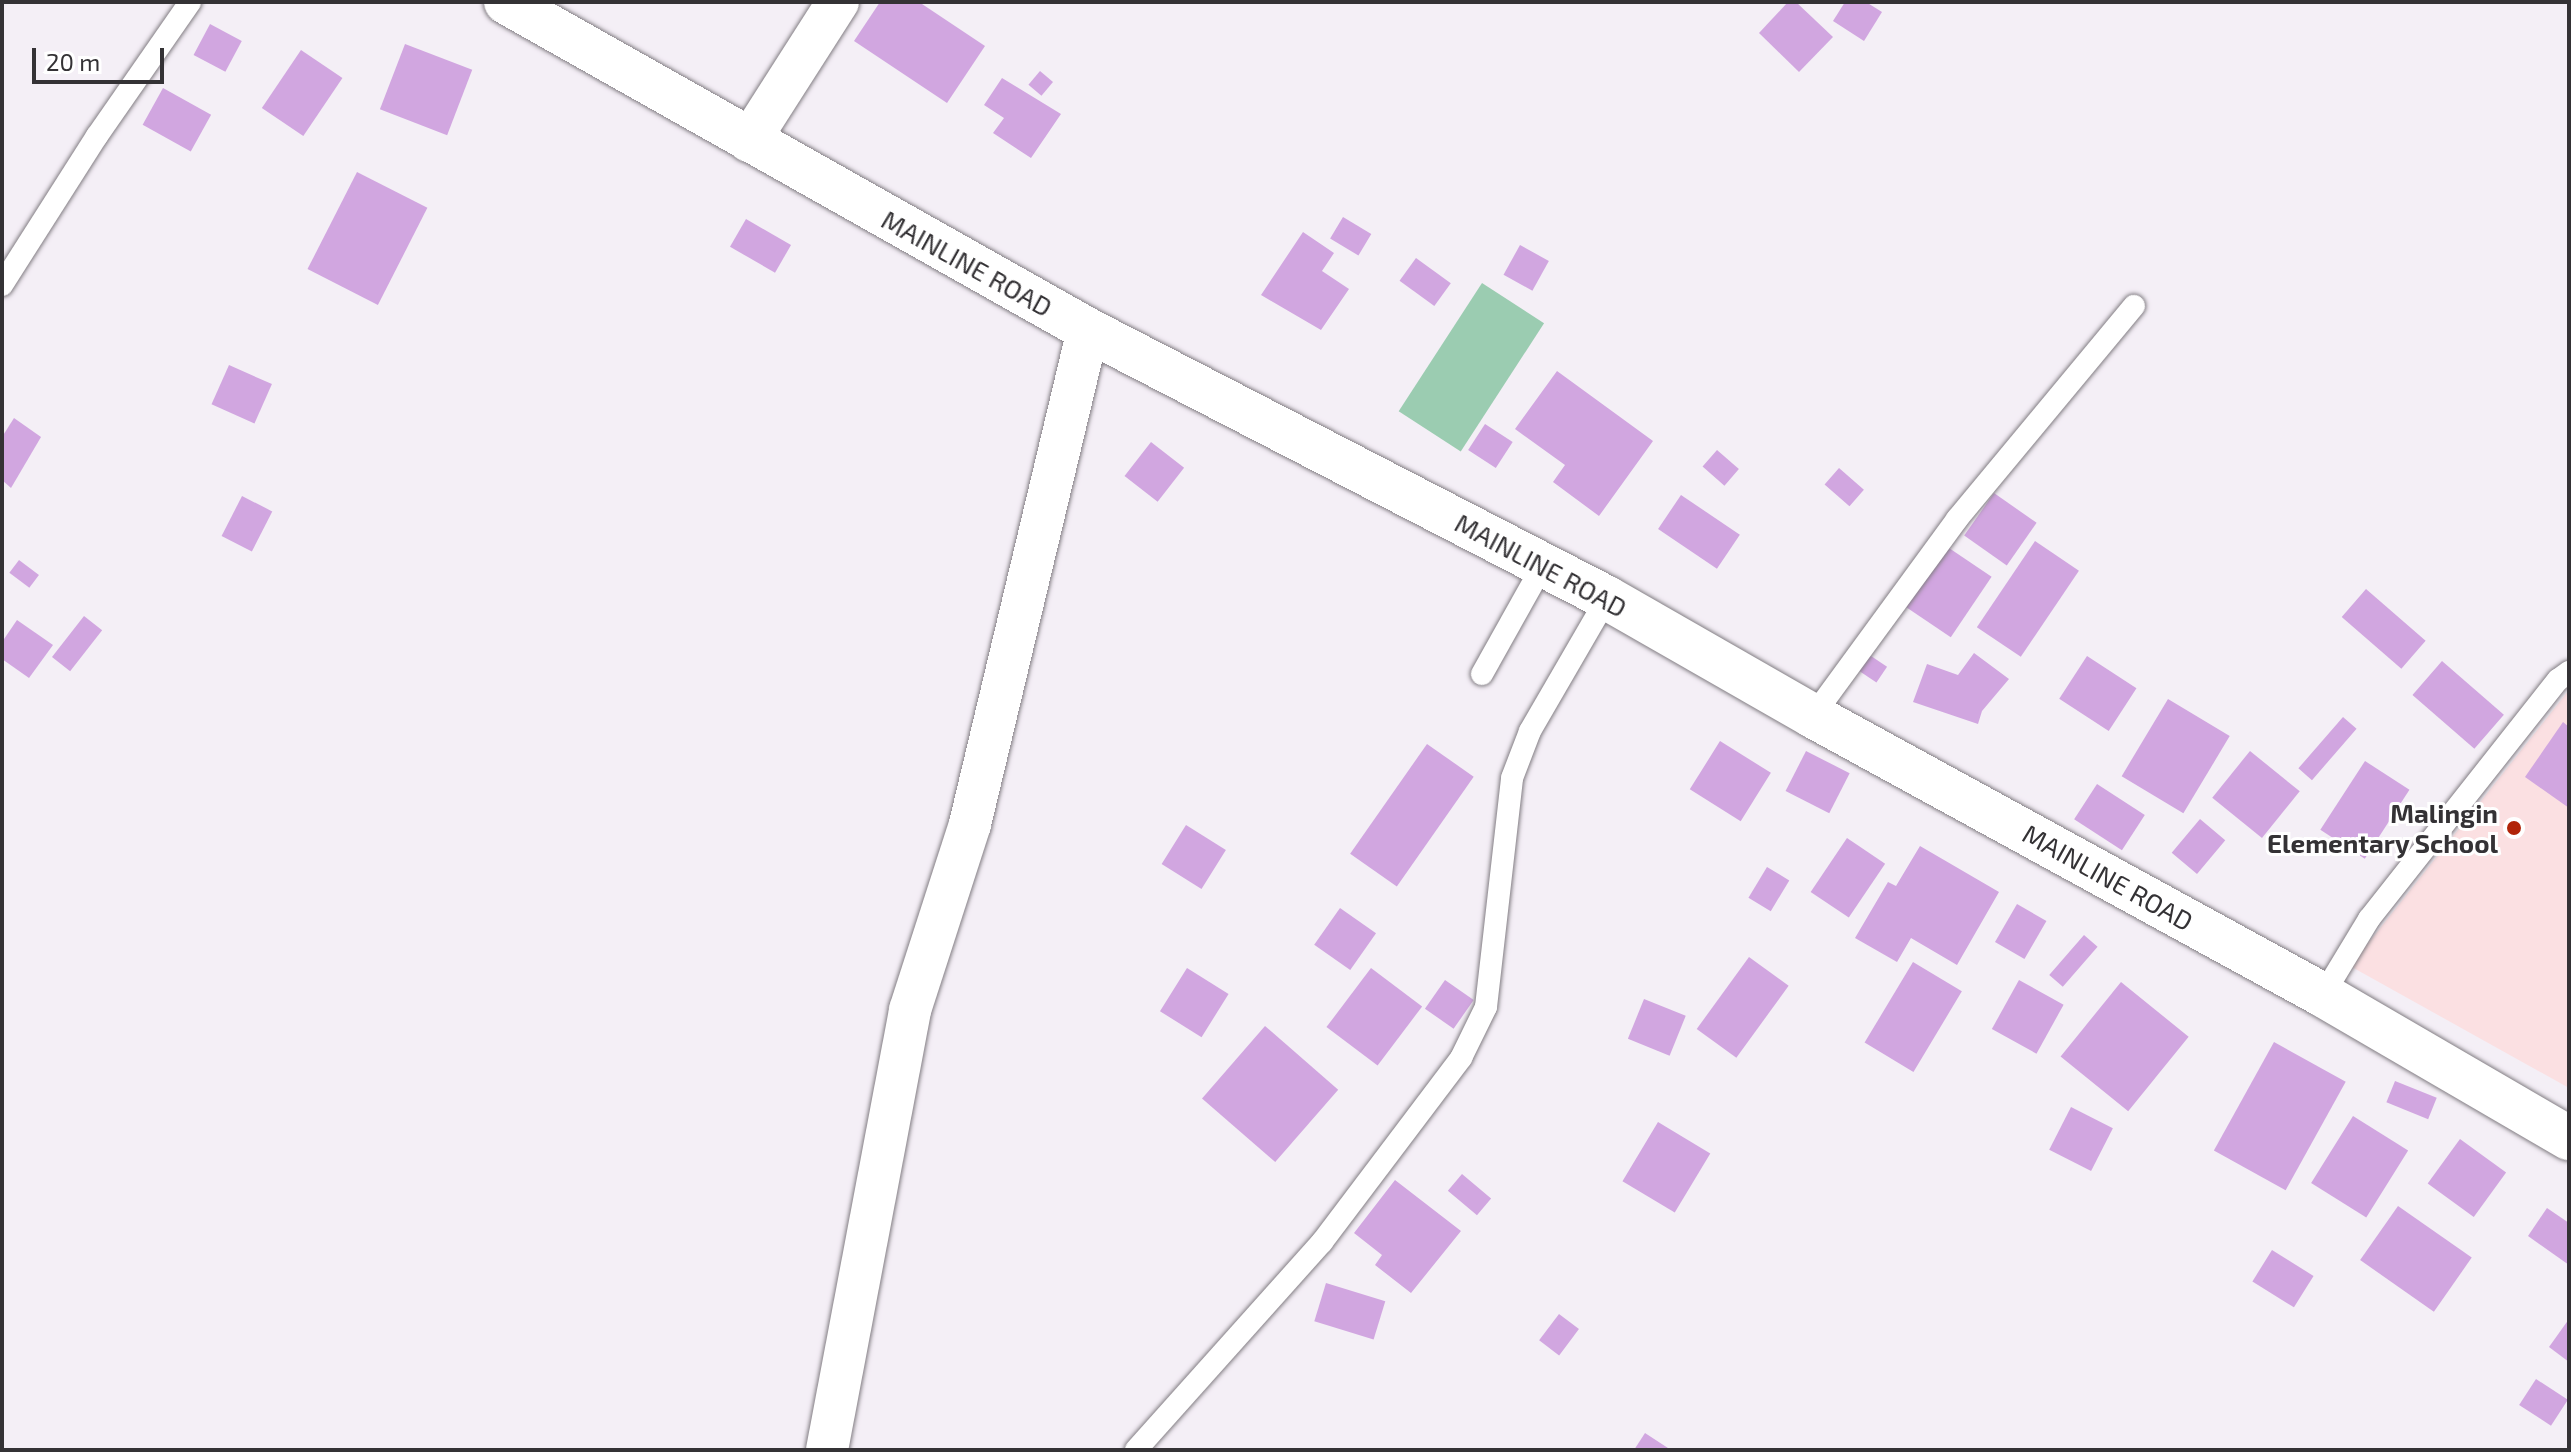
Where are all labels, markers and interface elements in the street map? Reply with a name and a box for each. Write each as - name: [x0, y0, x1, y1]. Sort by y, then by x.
- scale bar: [36, 32, 168, 82]
- text: 20 m: [46, 47, 100, 76]
- street label: MAINLINE ROAD: [876, 203, 1058, 323]
- street label: MAINLINE ROAD: [1450, 507, 1632, 623]
- place label: Malingin Elementary School: [2266, 797, 2498, 858]
- street label: MAINLINE ROAD: [2017, 817, 2199, 937]
- marker: Malingin Elementary School: [2505, 819, 2523, 837]

